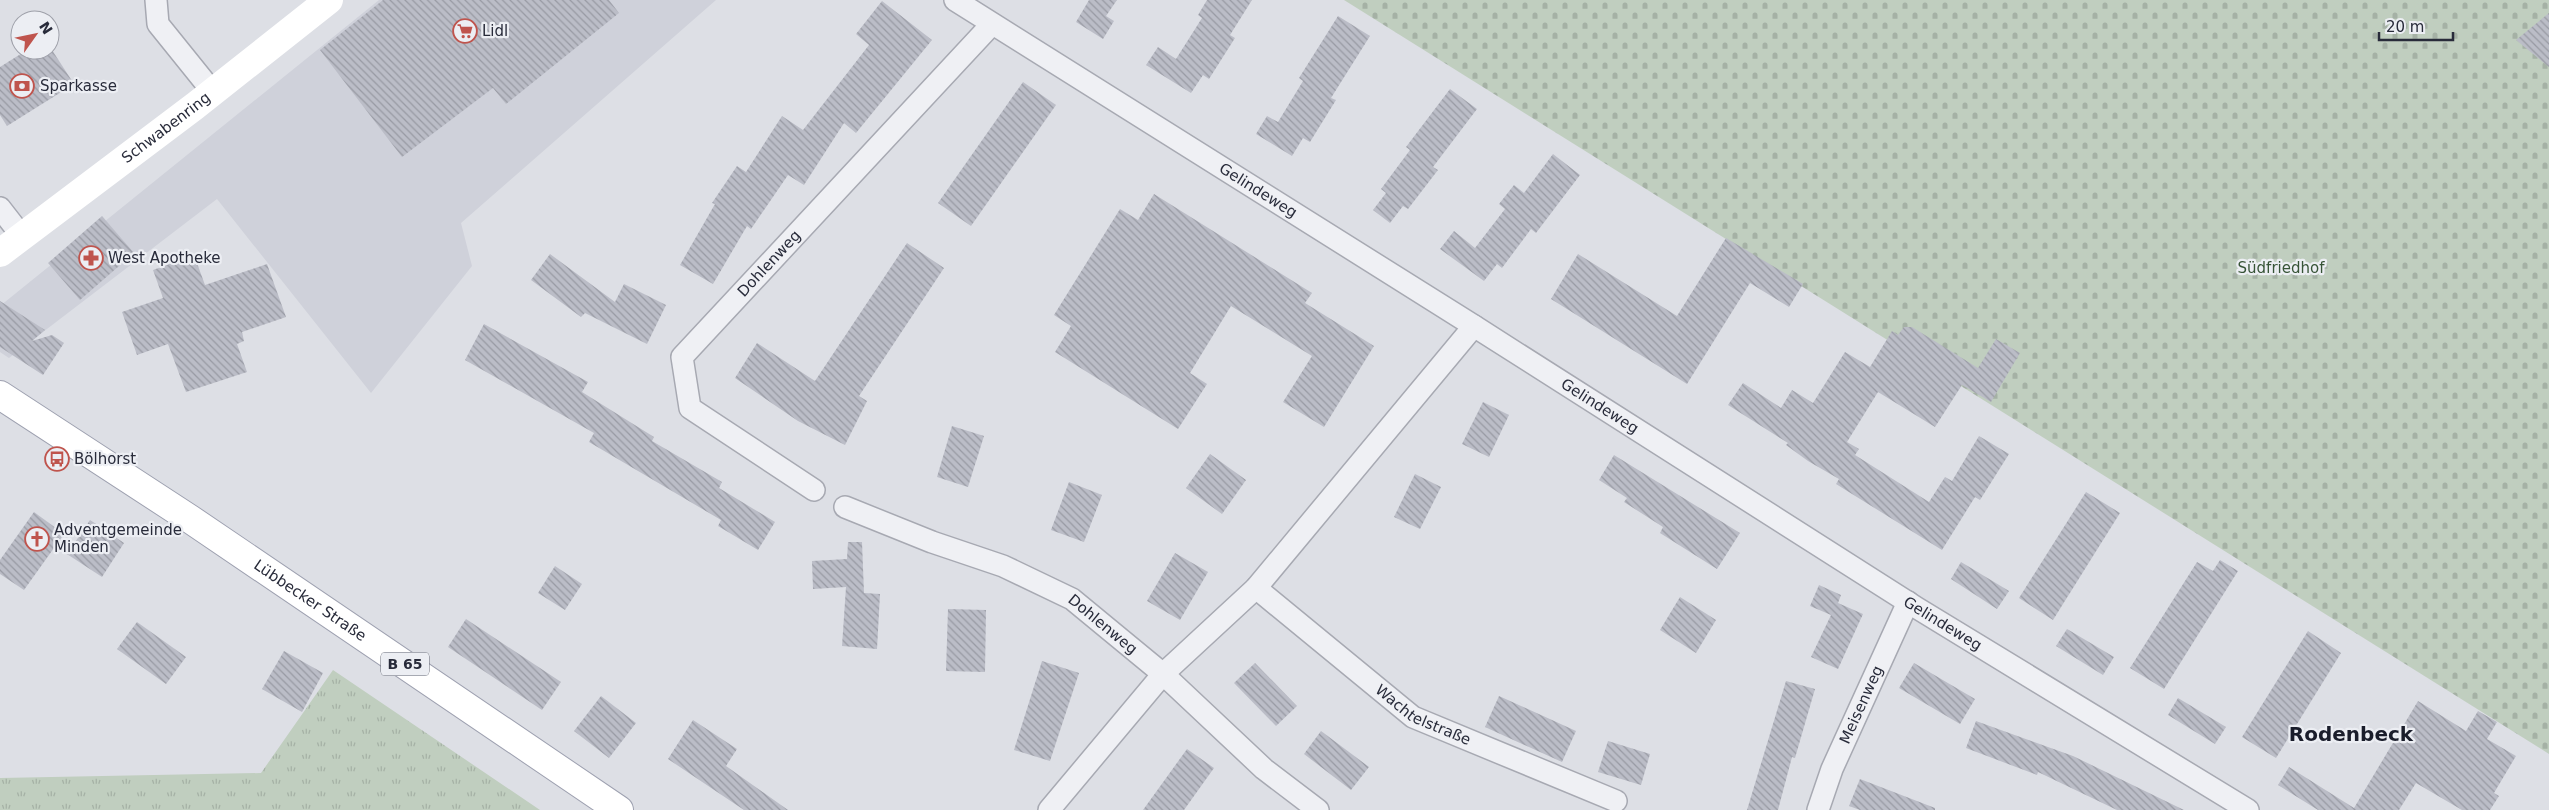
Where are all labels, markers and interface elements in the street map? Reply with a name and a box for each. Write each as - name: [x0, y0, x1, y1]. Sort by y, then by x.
- north arrow: [10, 10, 60, 60]
- scale bar: [2379, 10, 2453, 42]
- supermarket icon: Lidl: [452, 18, 478, 44]
- text: 20 m: [2386, 18, 2424, 36]
- text: N: [36, 19, 56, 37]
- place label: Lidl: [482, 22, 508, 40]
- bank icon: Sparkasse: [9, 73, 35, 99]
- place label: Sparkasse: [40, 77, 117, 95]
- street label: Schwabenring: [118, 88, 214, 167]
- street label: Gelindeweg: [1216, 159, 1300, 222]
- street label: Dohlenweg: [734, 227, 804, 300]
- pharmacy icon: West Apotheke: [78, 245, 104, 271]
- place label: West Apotheke: [108, 249, 221, 267]
- park label: Südfriedhof: [2238, 259, 2325, 277]
- street label: Gelindeweg: [1558, 375, 1642, 437]
- bus stop icon: Bölhorst: [44, 446, 70, 472]
- place label: Bölhorst: [74, 450, 136, 468]
- place label: Adventgemeinde Minden: [54, 521, 182, 556]
- church icon: Adventgemeinde Minden: [24, 526, 50, 552]
- street label: Lübbecker Straße: [250, 556, 370, 645]
- street label: Dohlenweg: [1064, 591, 1141, 658]
- street label: Gelindeweg: [1900, 593, 1985, 654]
- road number: B 65: [381, 652, 429, 676]
- street label: Meisenweg: [1836, 663, 1887, 747]
- street label: Wachtelstraße: [1372, 681, 1474, 749]
- district label: Rodenbeck: [2289, 722, 2414, 746]

